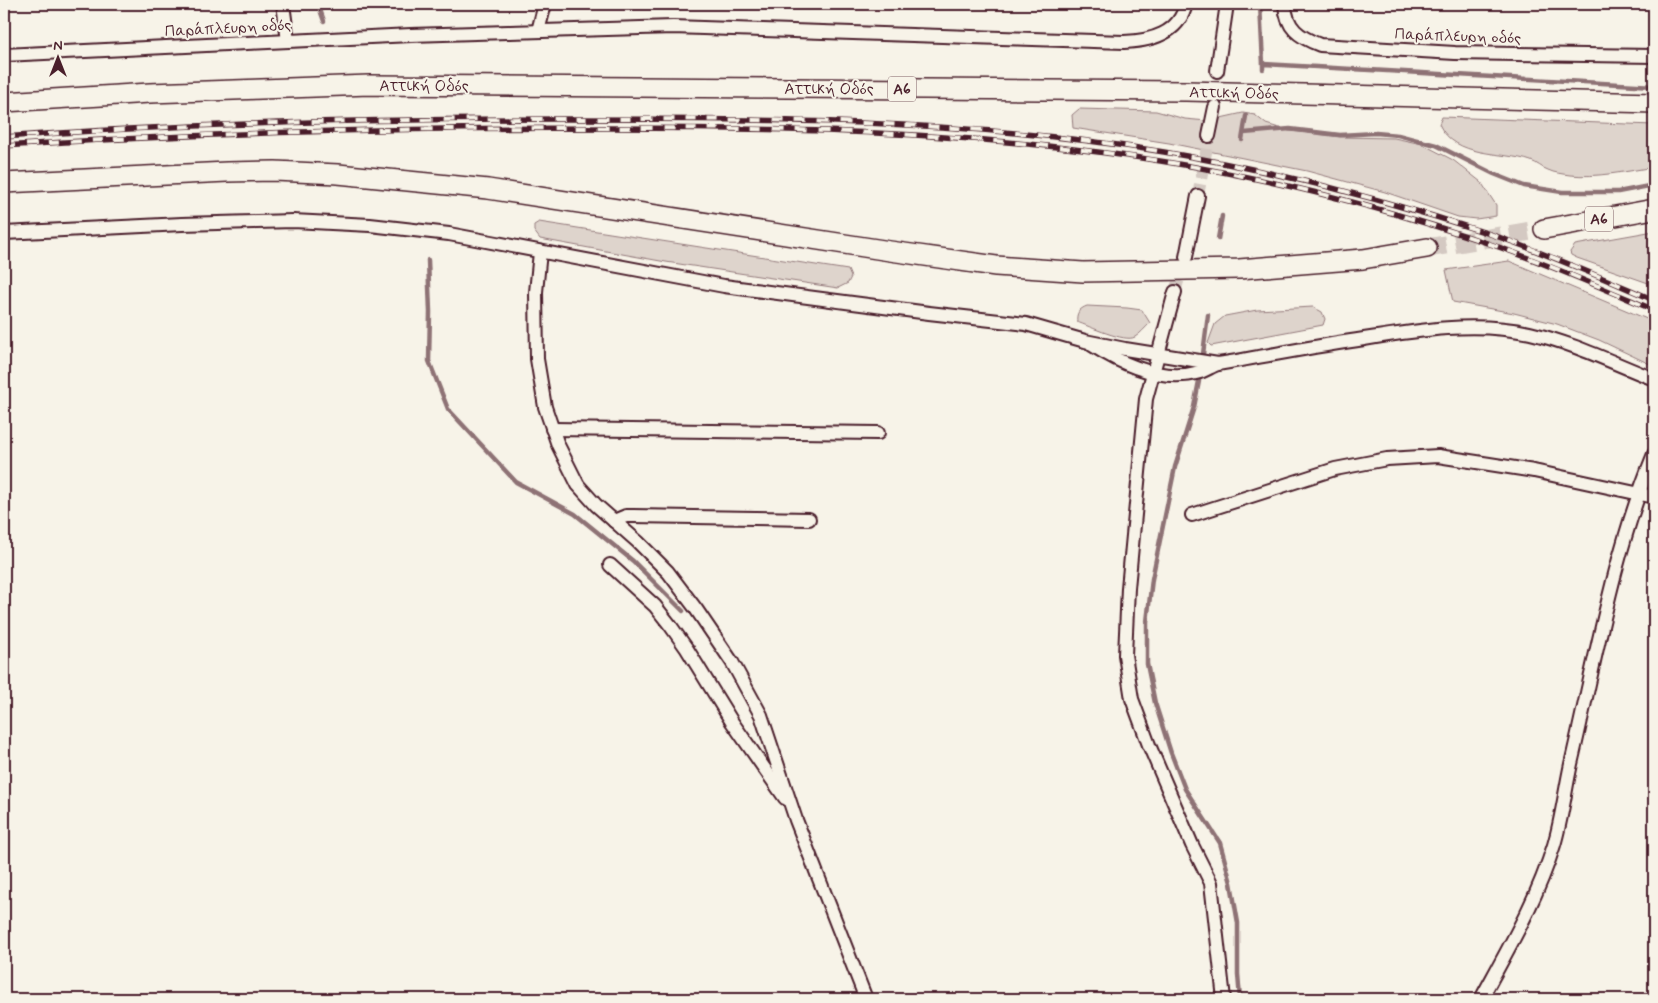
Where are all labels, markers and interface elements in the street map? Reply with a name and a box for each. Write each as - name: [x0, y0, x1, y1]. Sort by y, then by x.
- street label: Παράπλευρη οδός: [164, 15, 292, 42]
- street label: Παράπλευρη οδός: [1394, 24, 1522, 49]
- north arrow: [32, 32, 82, 82]
- text: N: [53, 37, 63, 55]
- street label: Αττική Οδός: [379, 76, 469, 97]
- road number: Α6: [888, 76, 916, 102]
- street label: Αττική Οδός: [784, 79, 874, 100]
- street label: Αττική Οδός: [1189, 82, 1279, 105]
- road number: Α6: [1585, 206, 1613, 232]

